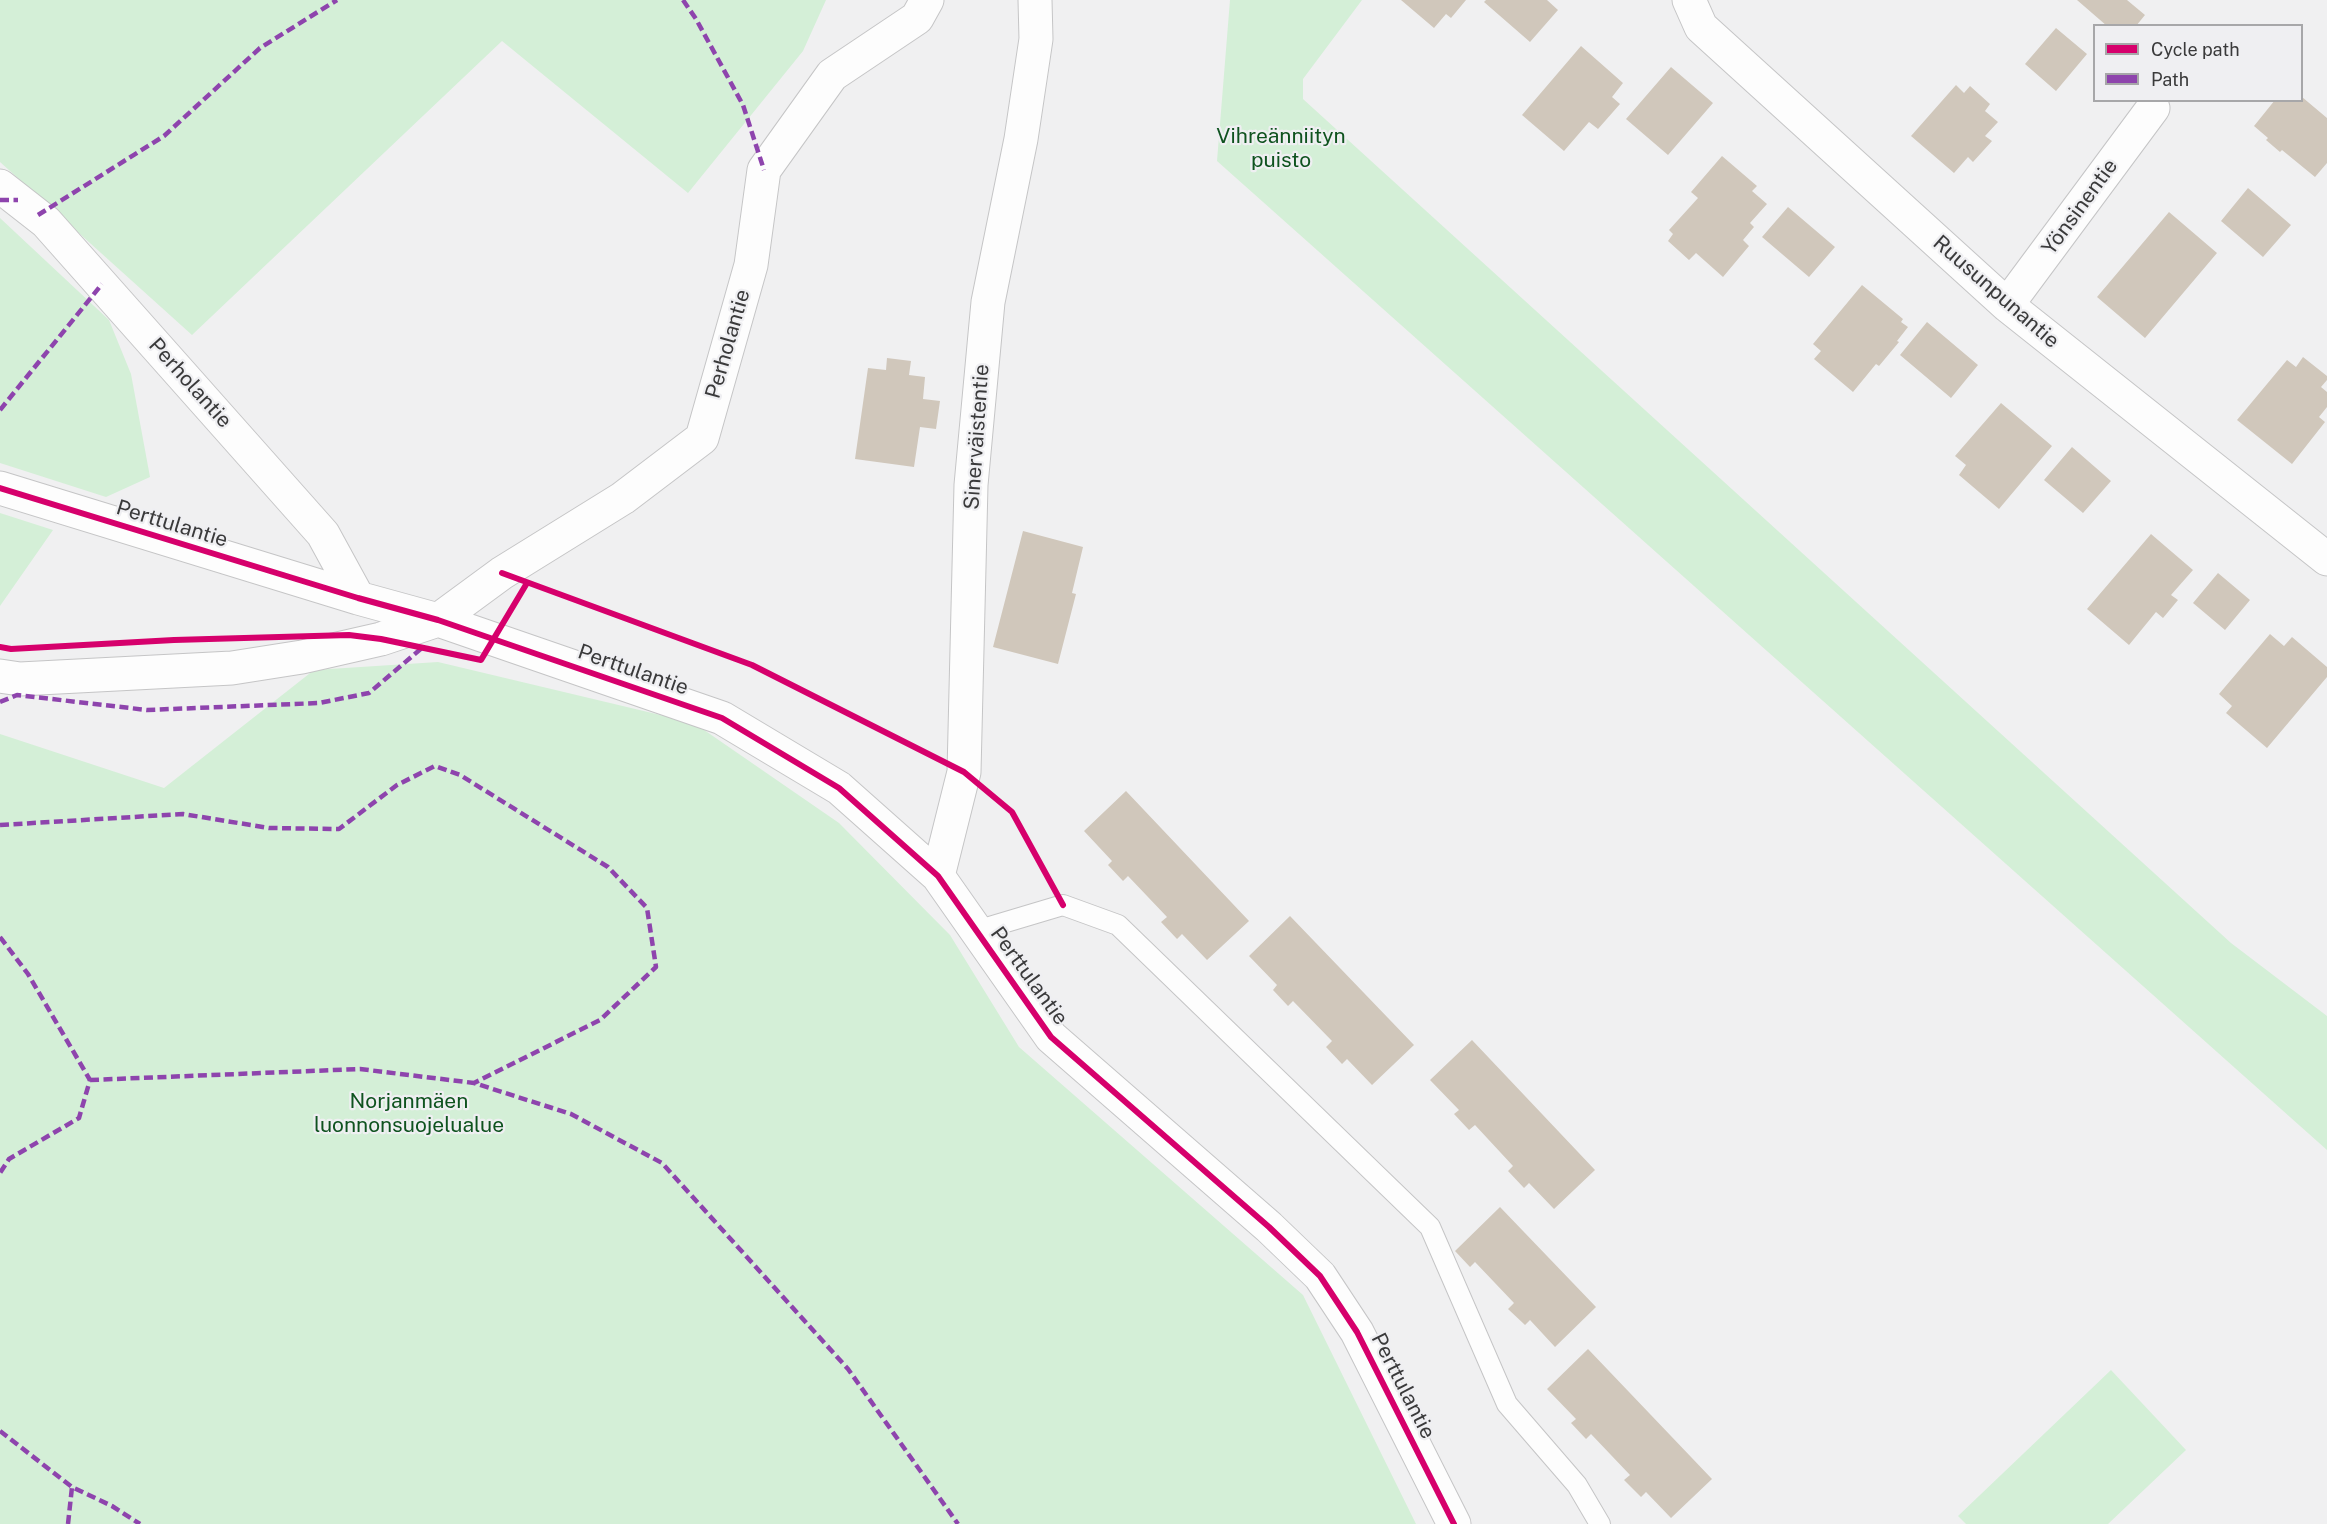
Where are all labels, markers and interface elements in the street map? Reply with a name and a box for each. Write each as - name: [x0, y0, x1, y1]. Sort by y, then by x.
- legend: [2093, 24, 2303, 102]
- text: Cycle path: [2151, 39, 2240, 60]
- text: Path: [2151, 69, 2189, 90]
- park label: Vihreänniityn puisto: [1216, 124, 1346, 174]
- street label: Yönsinentie: [2037, 154, 2123, 260]
- street label: Ruusunpunantie: [1928, 230, 2064, 354]
- street label: Perholantie: [700, 287, 756, 401]
- street label: Perholantie: [143, 333, 237, 433]
- street label: Sinerväistentie: [959, 363, 995, 511]
- street label: Perttulantie: [113, 495, 231, 553]
- street label: Perttulantie: [574, 639, 692, 701]
- street label: Perttulantie: [985, 922, 1073, 1030]
- park label: Norjanmäen luonnonsuojelualue: [314, 1089, 504, 1139]
- street label: Perttulantie: [1366, 1329, 1440, 1443]

